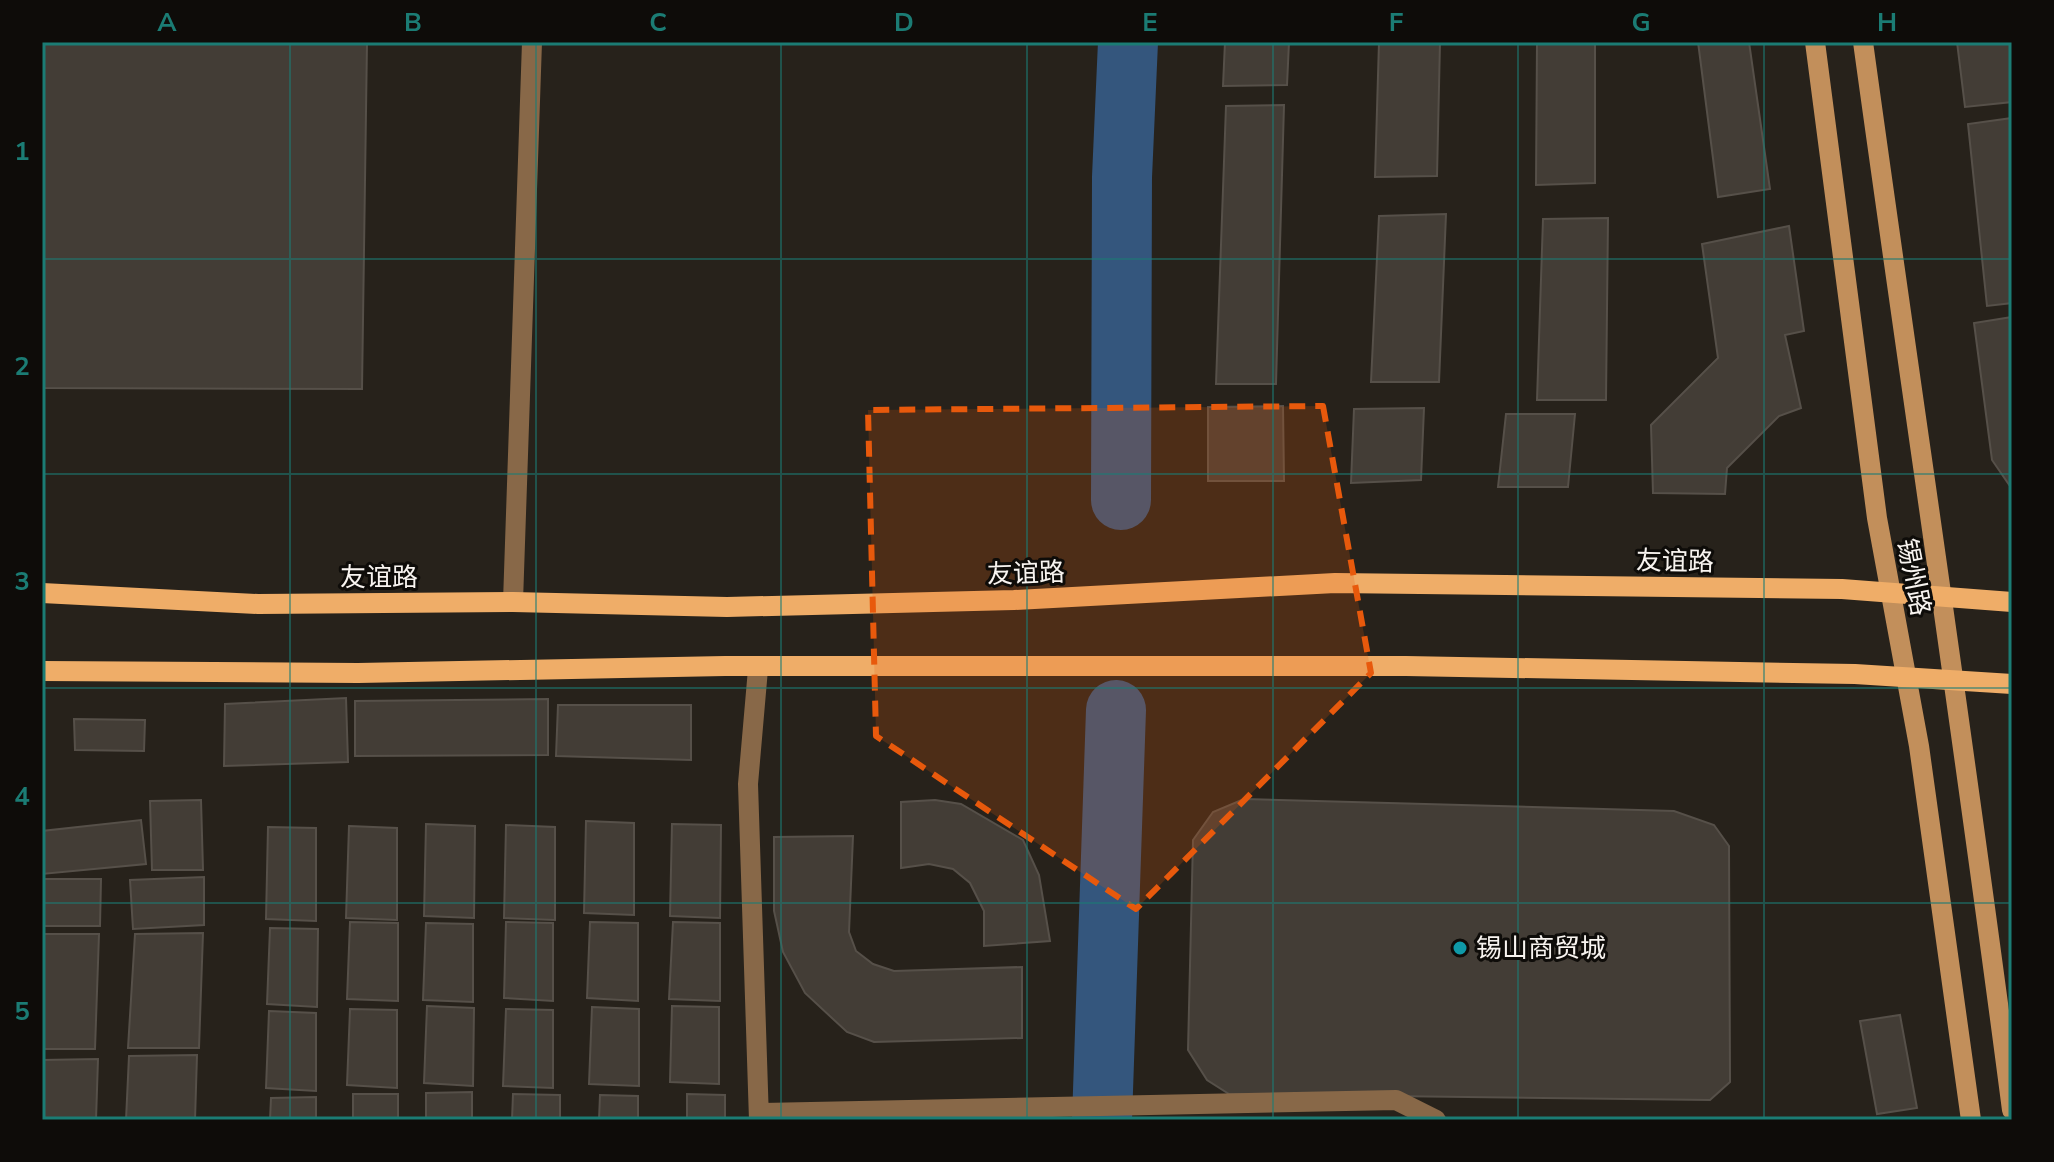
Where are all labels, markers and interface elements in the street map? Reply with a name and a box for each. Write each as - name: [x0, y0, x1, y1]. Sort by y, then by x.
- text: A: [157, 5, 177, 40]
- text: B: [404, 5, 422, 40]
- text: C: [649, 5, 667, 40]
- text: D: [894, 5, 914, 40]
- text: E: [1142, 5, 1158, 40]
- text: F: [1389, 5, 1403, 40]
- text: G: [1631, 5, 1651, 40]
- text: H: [1877, 5, 1897, 40]
- text: 1: [14, 134, 30, 169]
- text: 2: [14, 349, 30, 384]
- street label: 锡州路: [1889, 535, 1938, 619]
- street label: 友谊路: [1636, 543, 1714, 580]
- street label: 友谊路: [986, 555, 1066, 592]
- street label: 友谊路: [340, 560, 418, 595]
- text: 3: [14, 564, 30, 599]
- text: 4: [14, 779, 30, 814]
- place label: 锡山商贸城: [1476, 931, 1606, 966]
- marker: 锡山商贸城: [1451, 939, 1469, 957]
- text: 5: [14, 994, 30, 1029]

